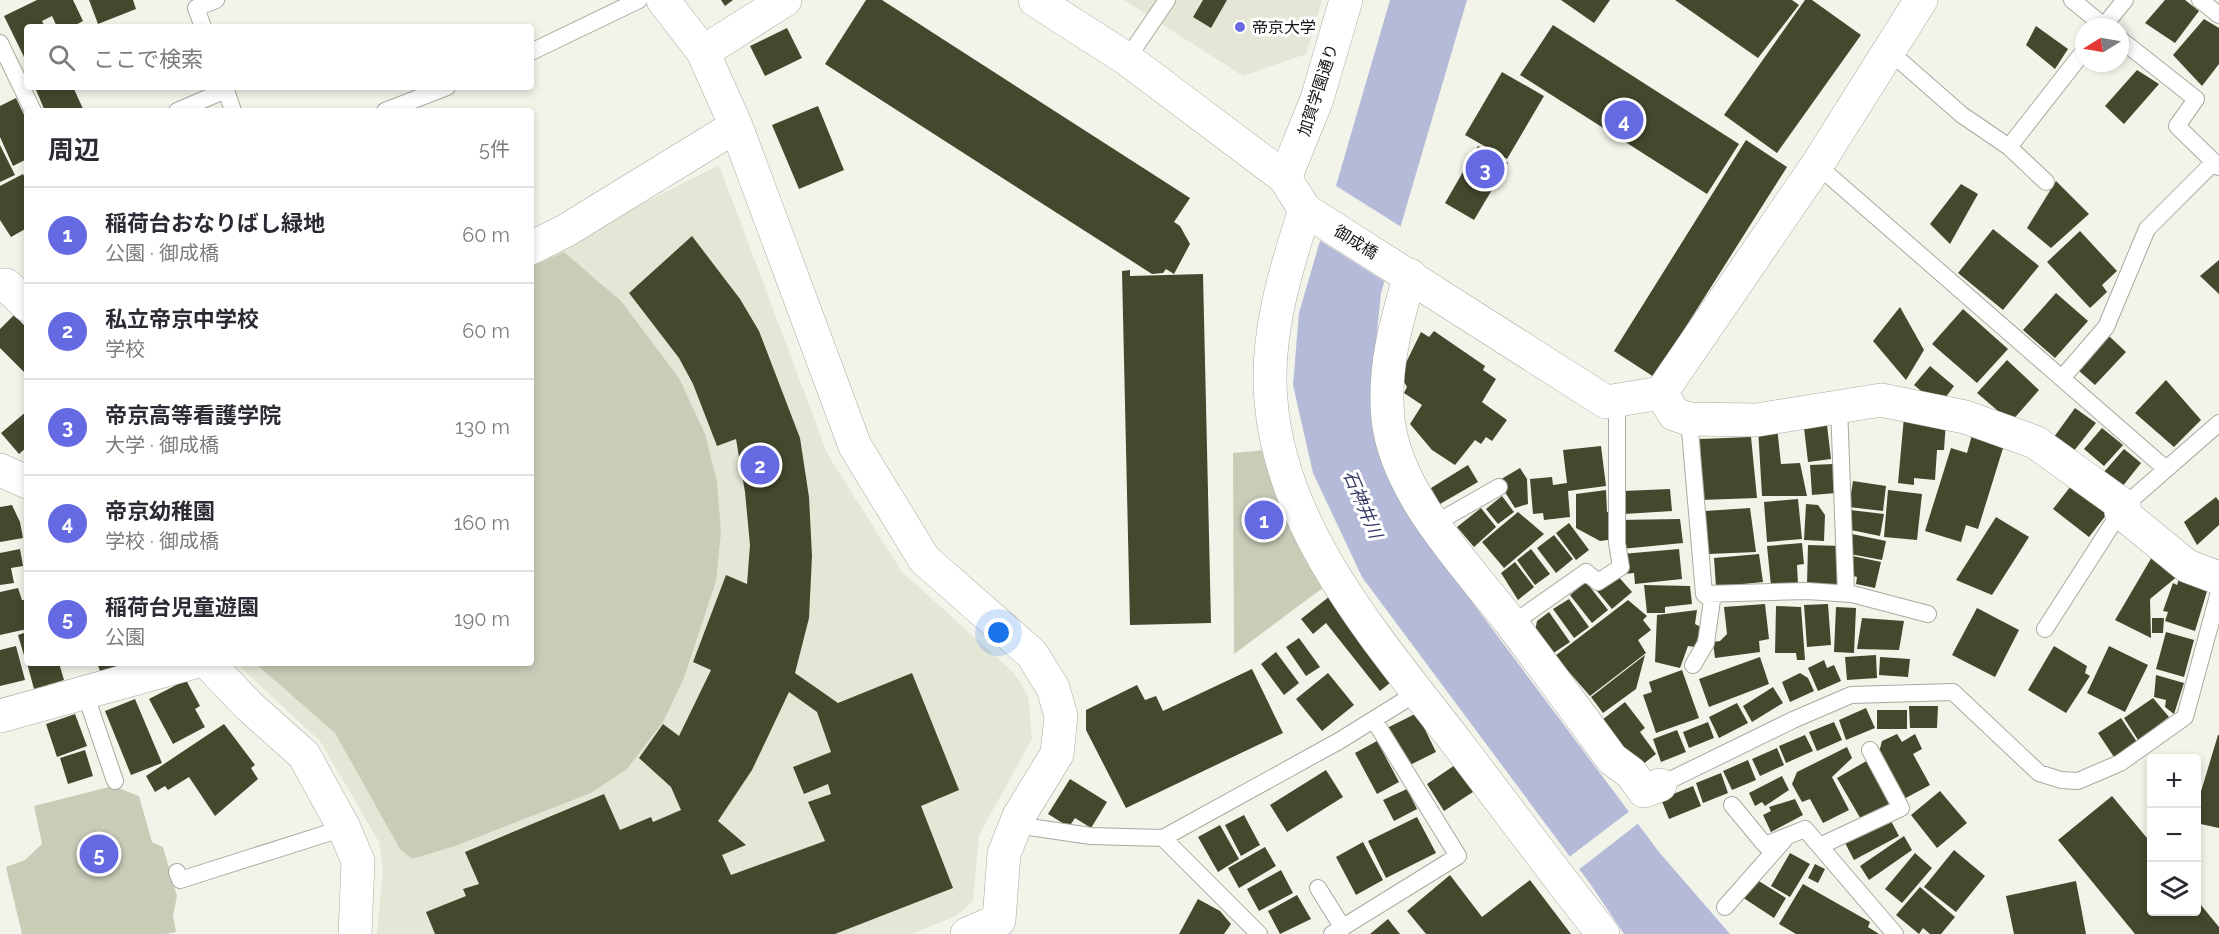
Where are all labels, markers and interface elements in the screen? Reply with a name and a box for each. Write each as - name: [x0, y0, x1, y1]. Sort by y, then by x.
- place label: 帝京大学: [1252, 18, 1316, 37]
- north arrow: [2075, 18, 2129, 72]
- marker: 帝京大学: [1233, 20, 1247, 34]
- search box: [24, 24, 534, 90]
- icon: search: [45, 41, 78, 74]
- street label: 加賀学園通り: [1294, 41, 1342, 139]
- text: ここで検索: [93, 46, 203, 72]
- pin: 4: [1604, 98, 1644, 142]
- text: 周辺: [48, 135, 100, 165]
- text: 5件: [479, 137, 510, 161]
- pin: 3: [1466, 146, 1504, 192]
- text: 稲荷台おなりばし緑地: [105, 210, 325, 236]
- street label: 御成橋: [1331, 221, 1381, 263]
- text: 1: [63, 223, 72, 247]
- text: 60 m: [462, 223, 510, 247]
- text: 公園 · 御成橋: [105, 241, 219, 265]
- text: 私立帝京中学校: [105, 306, 259, 332]
- text: 2: [62, 319, 73, 343]
- text: 60 m: [462, 319, 510, 343]
- text: 学校: [105, 337, 145, 361]
- text: 帝京高等看護学院: [105, 402, 281, 428]
- text: 3: [62, 415, 73, 439]
- text: 130 m: [455, 415, 510, 439]
- text: 大学 · 御成橋: [105, 433, 219, 457]
- pin: 2: [740, 442, 780, 488]
- water label: 石神井川: [1339, 467, 1388, 543]
- text: 帝京幼稚園: [105, 498, 215, 524]
- pin: 1: [1244, 498, 1284, 542]
- text: 4: [62, 511, 73, 535]
- text: 160 m: [454, 511, 510, 535]
- text: 学校 · 御成橋: [105, 529, 219, 553]
- text: 稲荷台児童遊園: [105, 594, 259, 620]
- text: 5: [62, 607, 73, 631]
- text: 190 m: [454, 607, 510, 631]
- your location: [984, 618, 1013, 647]
- text: 公園: [105, 625, 145, 649]
- map controls: [2147, 754, 2201, 916]
- button: +: [2147, 754, 2201, 808]
- button: −: [2147, 808, 2201, 862]
- pin: 5: [80, 832, 118, 876]
- button: layers: [2147, 862, 2201, 916]

